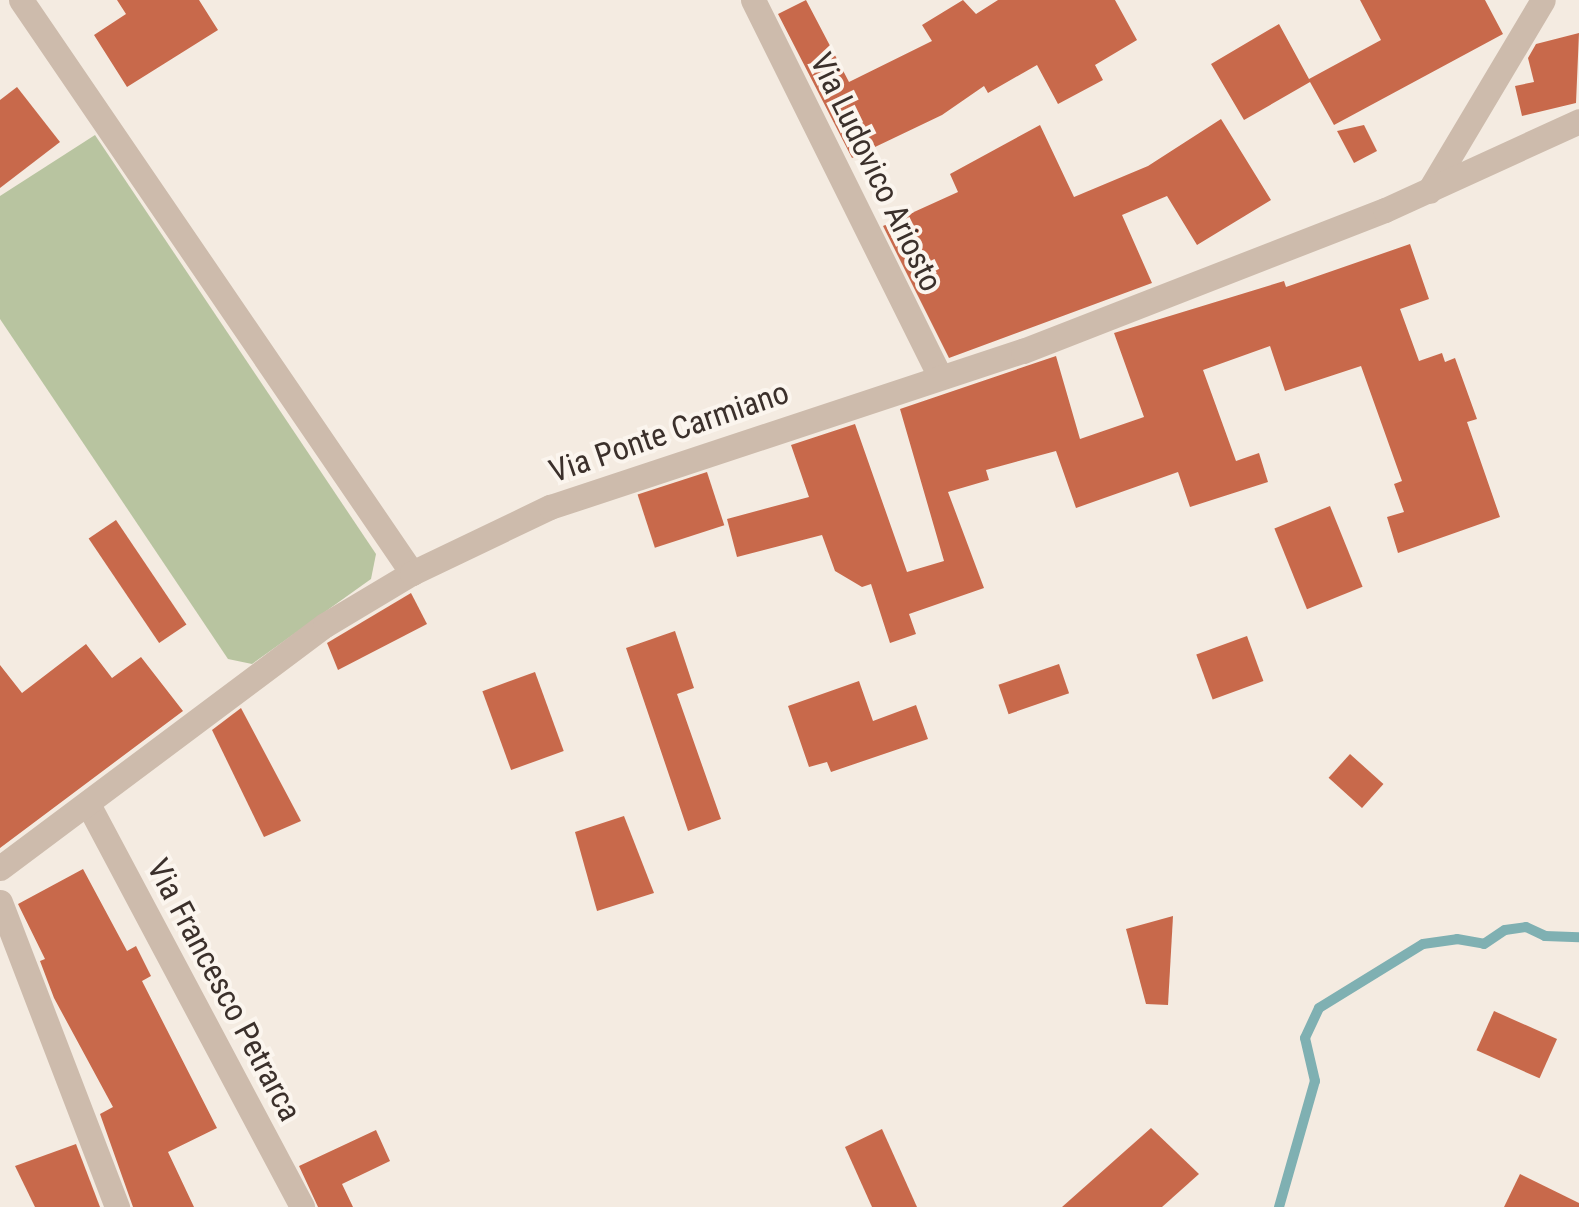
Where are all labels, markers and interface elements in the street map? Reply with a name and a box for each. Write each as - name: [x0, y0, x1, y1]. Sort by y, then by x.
- street label: Via Ludovico Ariosto: [802, 47, 950, 297]
- street label: Via Ponte Carmiano: [544, 373, 794, 491]
- street label: Via Francesco Petrarca: [139, 852, 309, 1128]

